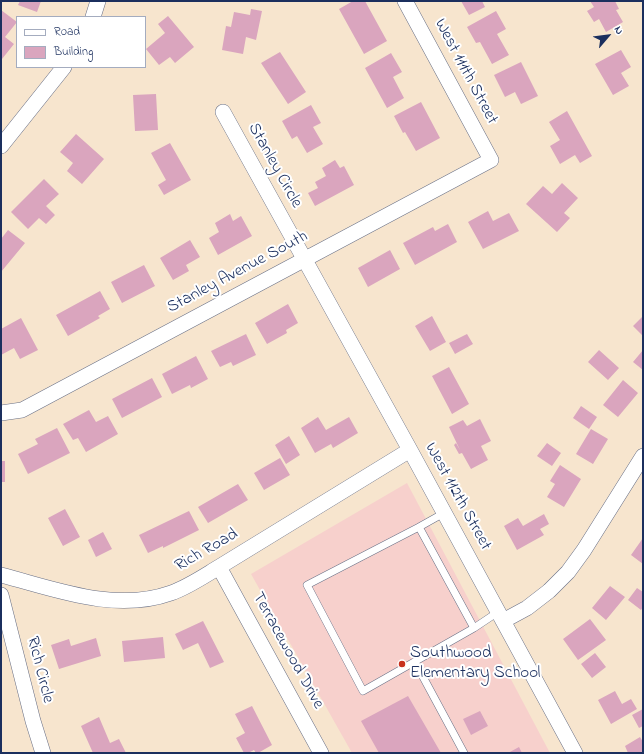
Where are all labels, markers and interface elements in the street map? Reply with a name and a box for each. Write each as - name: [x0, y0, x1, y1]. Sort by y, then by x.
- legend: [16, 16, 146, 68]
- street label: West 111th Street: [429, 16, 501, 128]
- north arrow: [588, 16, 628, 56]
- text: Road: [54, 23, 80, 41]
- text: N: [610, 23, 627, 37]
- text: Building: [54, 43, 93, 61]
- street label: Stanley Circle: [242, 120, 306, 212]
- street label: Stanley Avenue South: [164, 227, 312, 319]
- street label: West 112th Street: [419, 440, 495, 554]
- street label: Rich Road: [172, 525, 242, 577]
- street label: Terracewood Drive: [247, 589, 327, 713]
- street label: Rich Circle: [21, 635, 57, 705]
- place label: Southwood Elementary School: [410, 644, 540, 684]
- marker: Southwood Elementary School: [397, 659, 407, 669]

